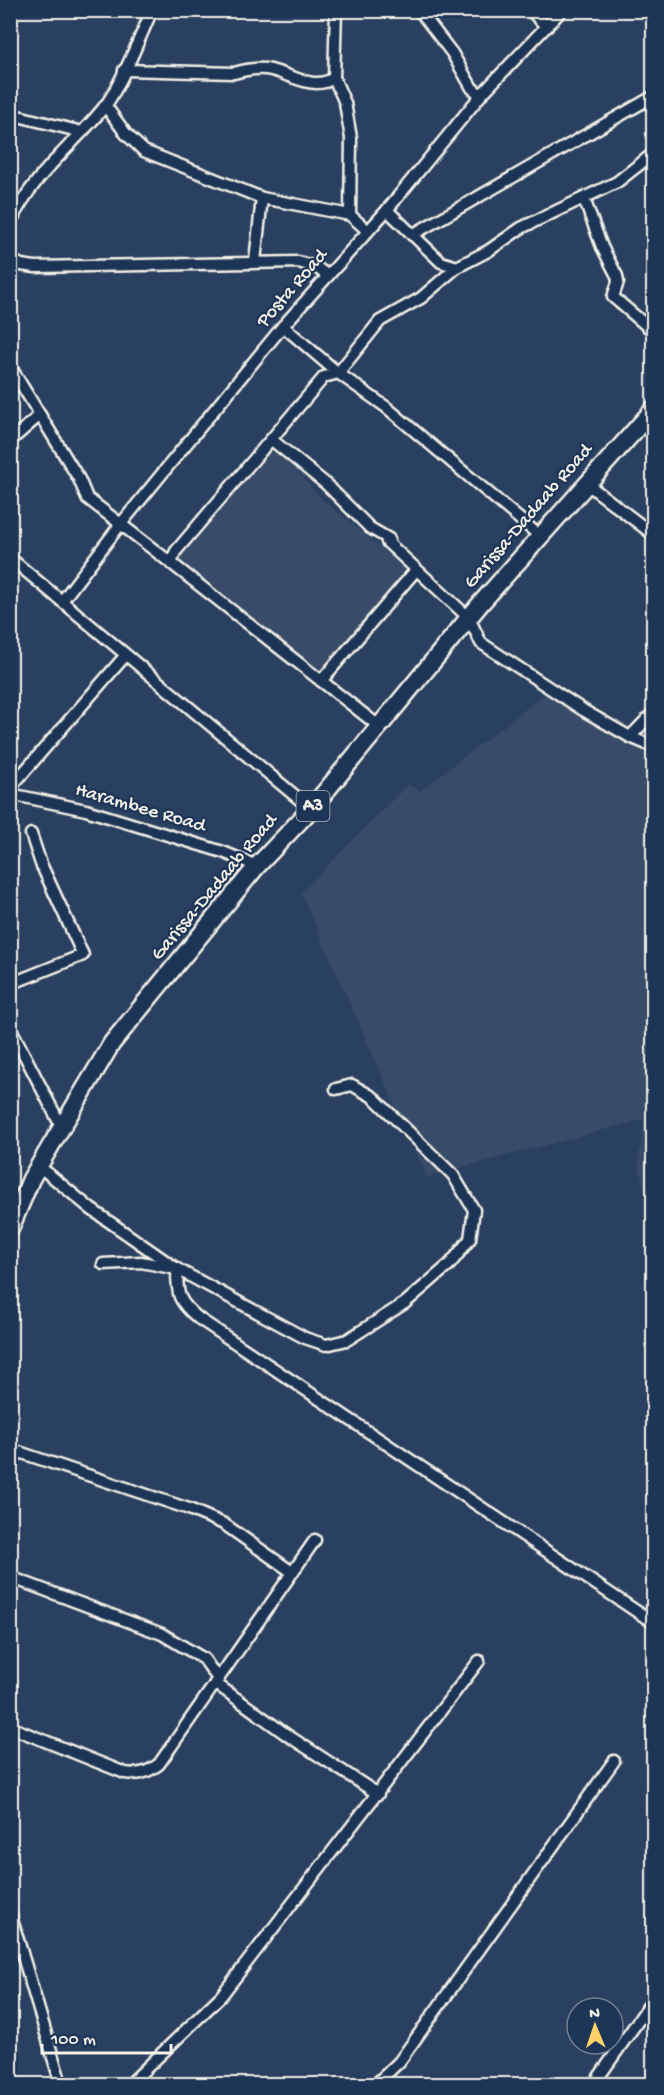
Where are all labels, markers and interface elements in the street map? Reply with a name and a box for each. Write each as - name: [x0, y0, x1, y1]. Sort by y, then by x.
- street label: Posta Road: [252, 243, 335, 334]
- street label: Garissa-Dadaab Road: [460, 438, 600, 594]
- street label: Harambee Road: [72, 779, 210, 839]
- road number: A3: [296, 791, 330, 821]
- street label: Garissa-Dadaab Road: [147, 808, 285, 966]
- north arrow: [565, 1996, 625, 2056]
- text: N: [589, 2005, 601, 2024]
- scale bar: [42, 2017, 171, 2055]
- text: 100 m: [50, 2030, 96, 2051]

